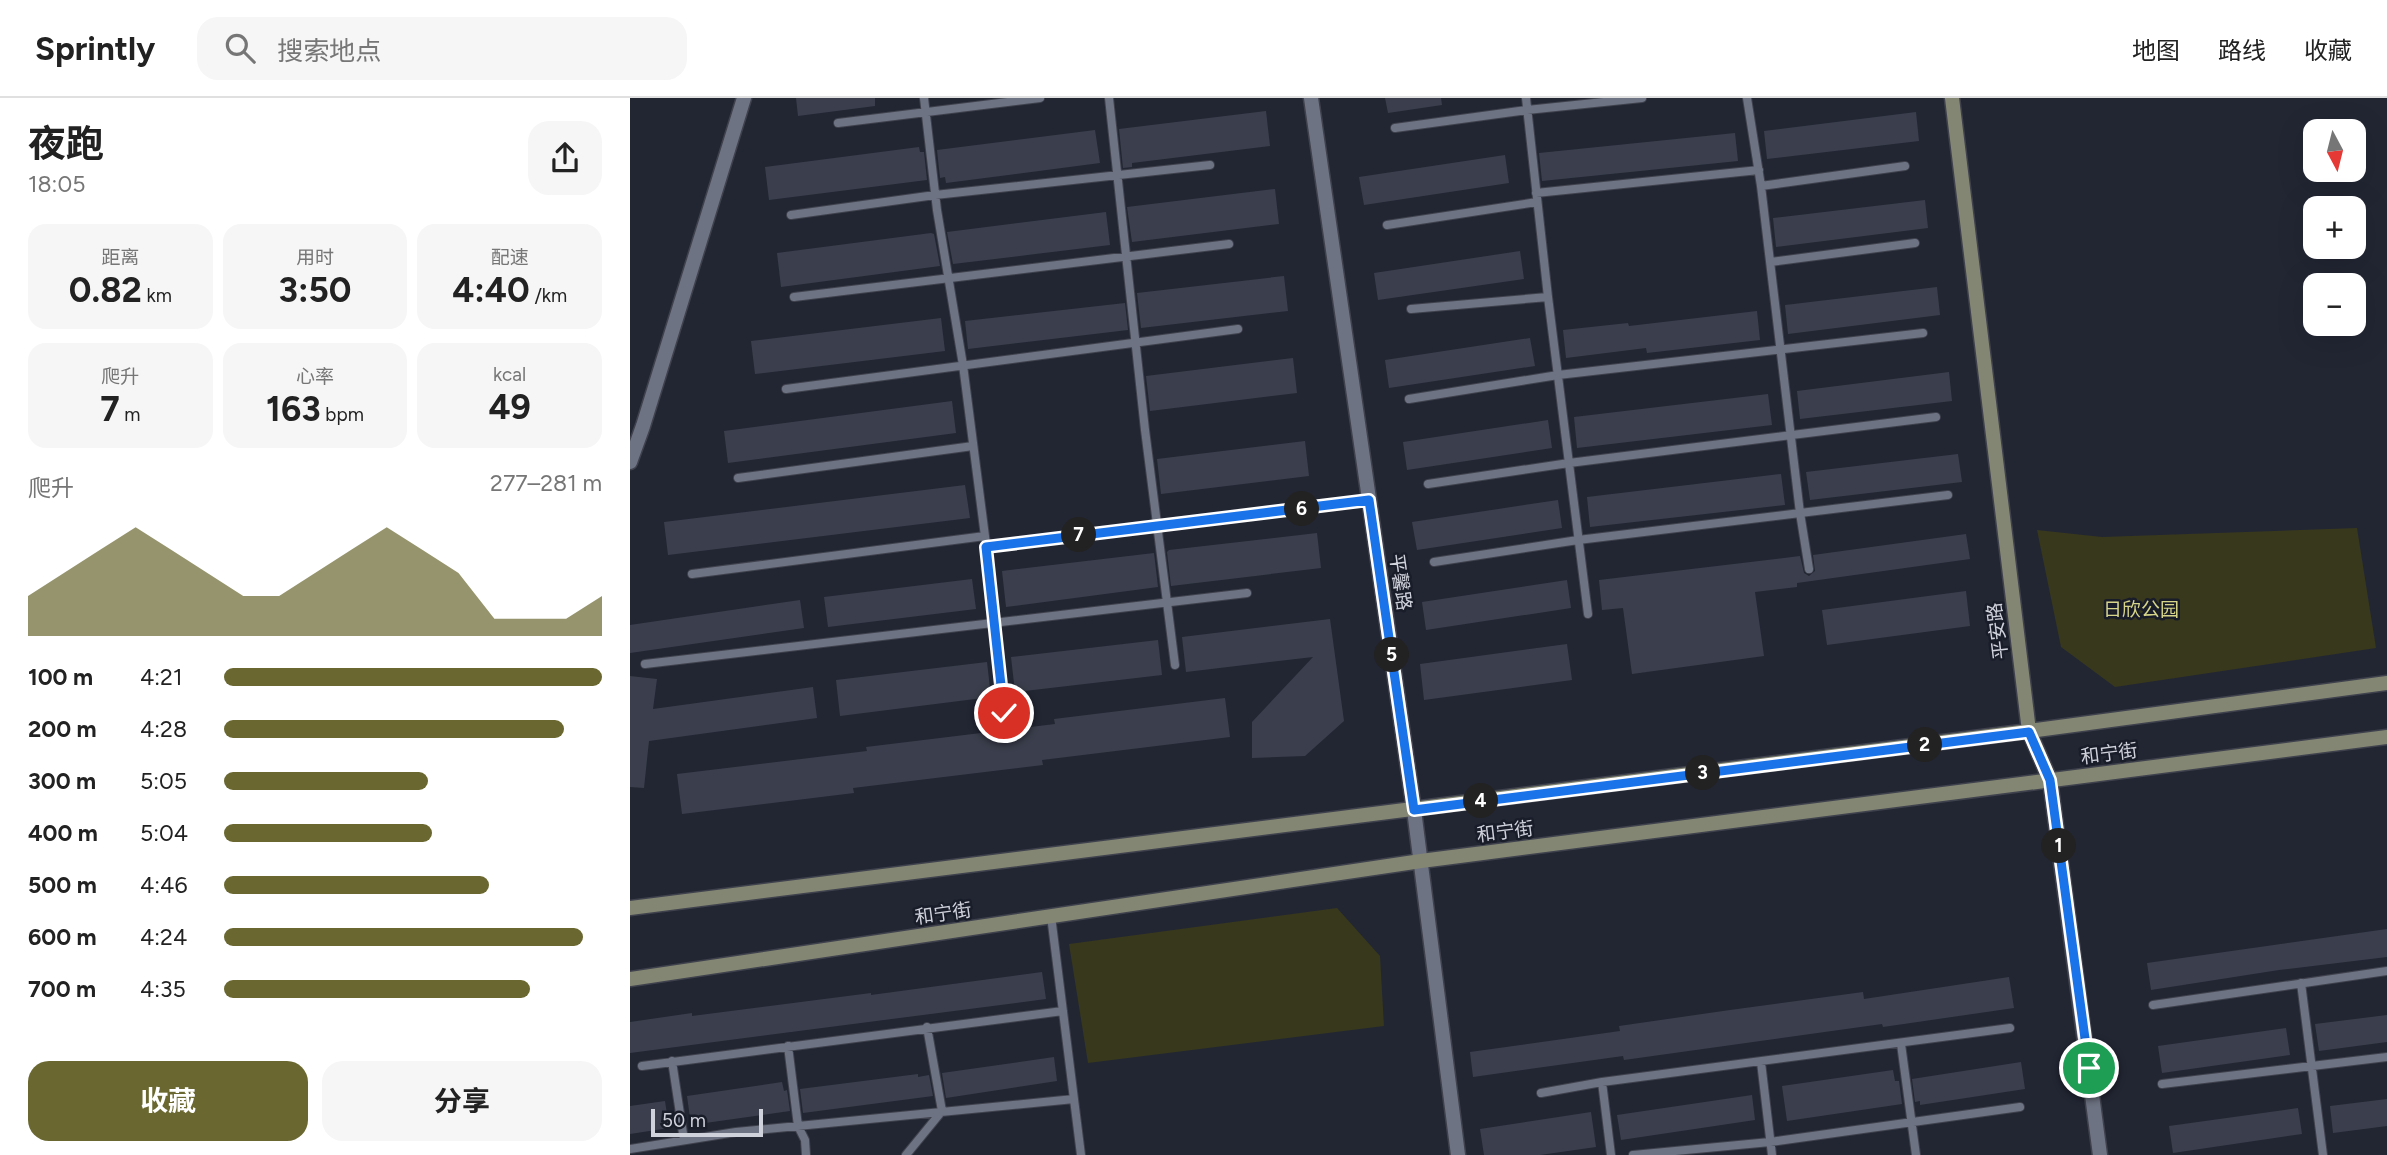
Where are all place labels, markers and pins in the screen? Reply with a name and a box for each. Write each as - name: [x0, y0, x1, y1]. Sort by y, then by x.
- pin: 6: [1284, 492, 1320, 526]
- pin: 7: [1062, 518, 1096, 552]
- pin: 5: [1374, 638, 1410, 672]
- pin: [974, 683, 1034, 743]
- pin: 2: [1908, 728, 1942, 762]
- pin: 3: [1686, 756, 1720, 790]
- pin: 4: [1464, 784, 1498, 818]
- pin: 1: [2042, 828, 2076, 864]
- pin: [2059, 1038, 2119, 1098]

